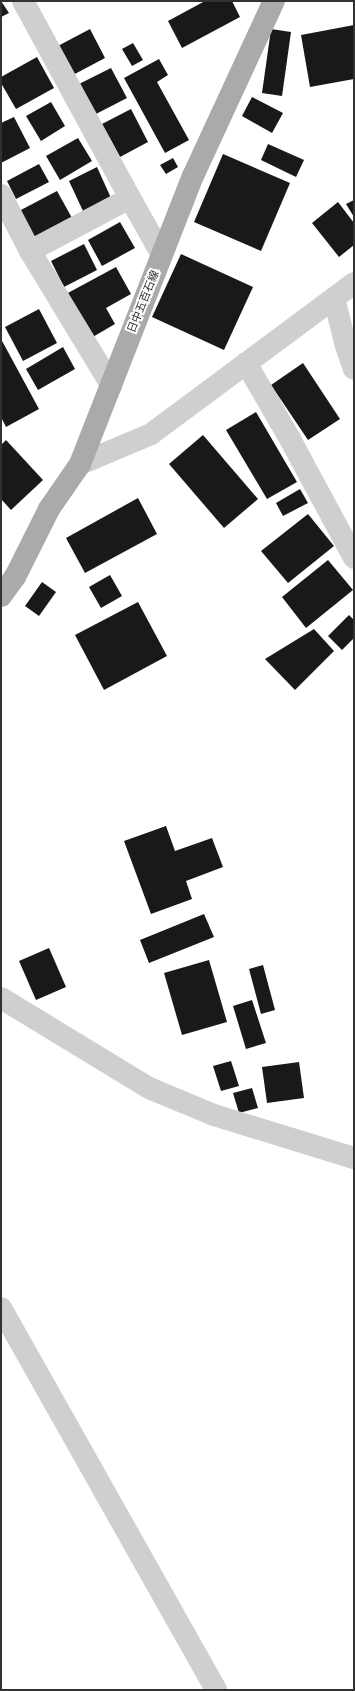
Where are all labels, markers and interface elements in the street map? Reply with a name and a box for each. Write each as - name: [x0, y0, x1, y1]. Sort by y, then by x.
- street label: 日中五百石線: [126, 269, 162, 335]

